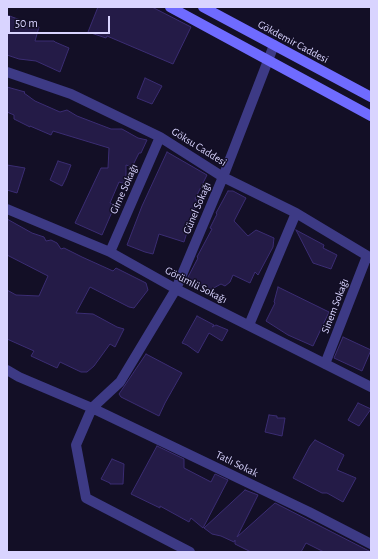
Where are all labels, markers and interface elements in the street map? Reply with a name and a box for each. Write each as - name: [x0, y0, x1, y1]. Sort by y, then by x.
- scale bar: [10, 8, 112, 34]
- text: 50 m: [15, 17, 38, 29]
- street label: Gökdemir Caddesi: [255, 18, 331, 66]
- street label: Göksu Caddesi: [169, 125, 229, 169]
- street label: Girne Sokağı: [107, 162, 141, 216]
- street label: Günel Sokağı: [180, 180, 214, 236]
- street label: Görümlü Sokağı: [163, 264, 229, 306]
- street label: Sinem Sokağı: [319, 277, 351, 335]
- street label: Tatlı Sokak: [214, 448, 260, 480]

